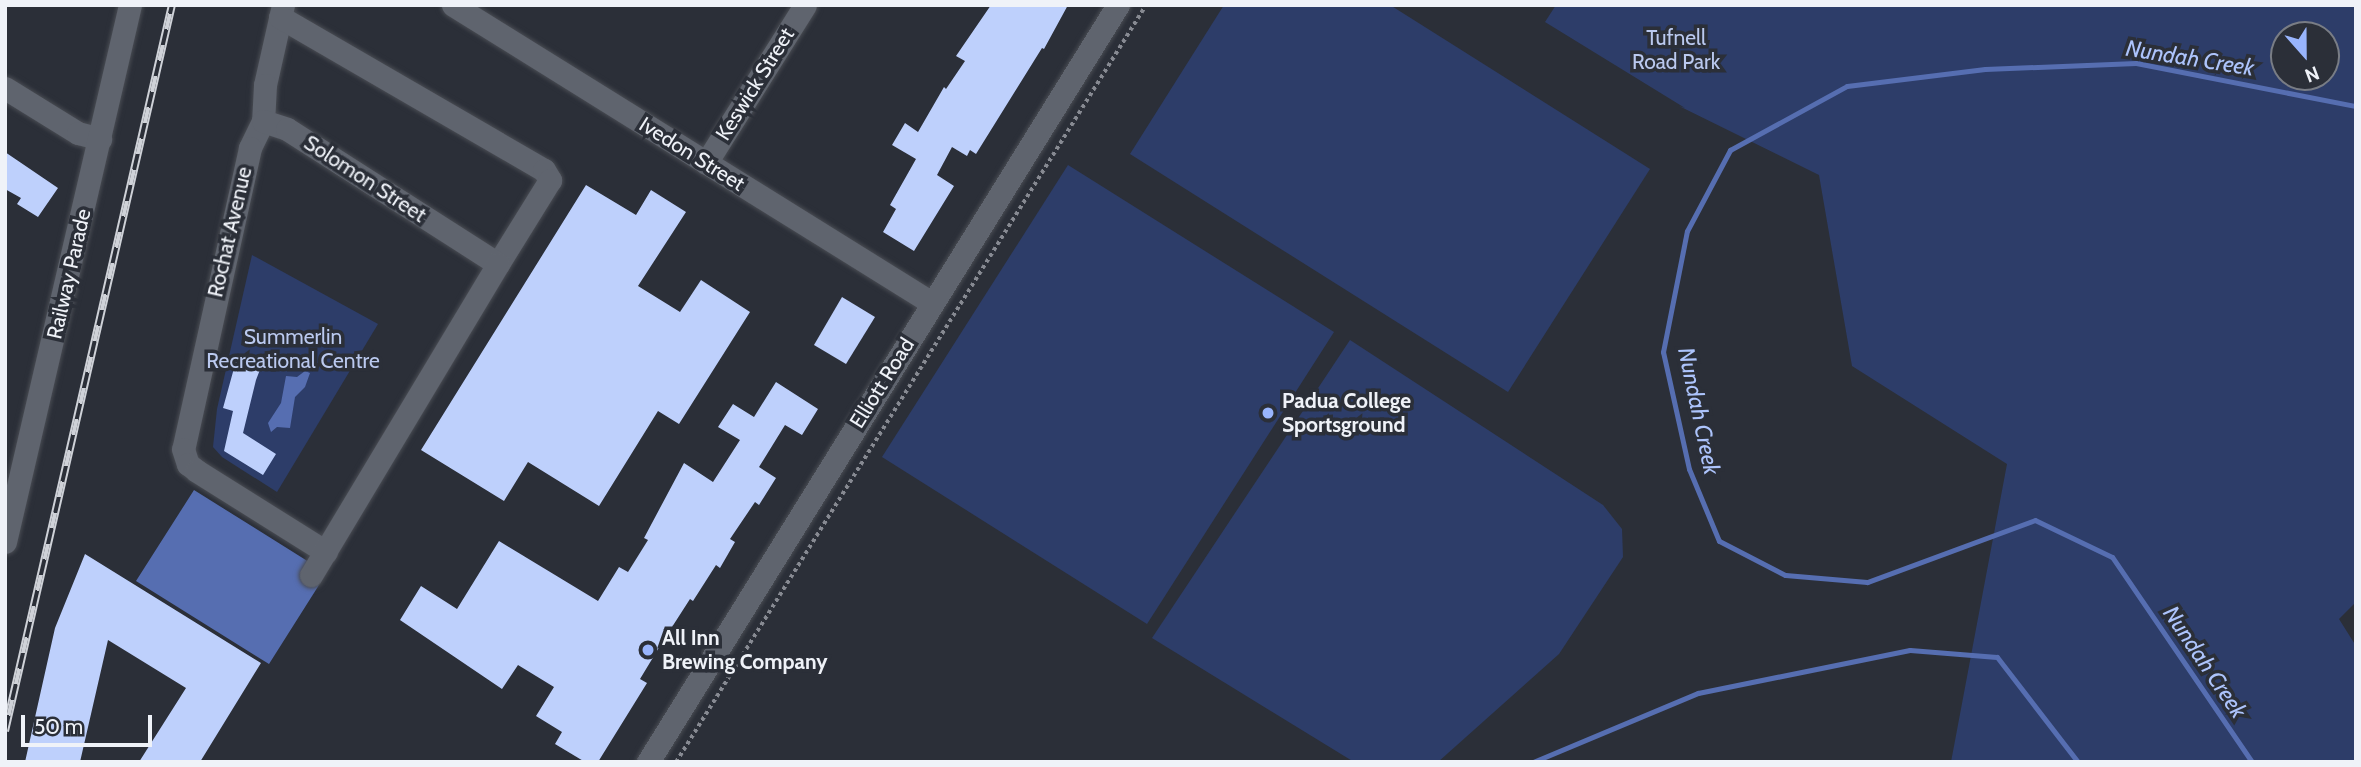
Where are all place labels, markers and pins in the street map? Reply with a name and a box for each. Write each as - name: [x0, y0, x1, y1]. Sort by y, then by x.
- place label: Padua College Sportsground: [1282, 388, 1411, 438]
- marker: Padua College Sportsground: [1260, 405, 1276, 421]
- place label: All Inn Brewing Company: [662, 625, 828, 675]
- marker: All Inn Brewing Company: [640, 642, 656, 658]

